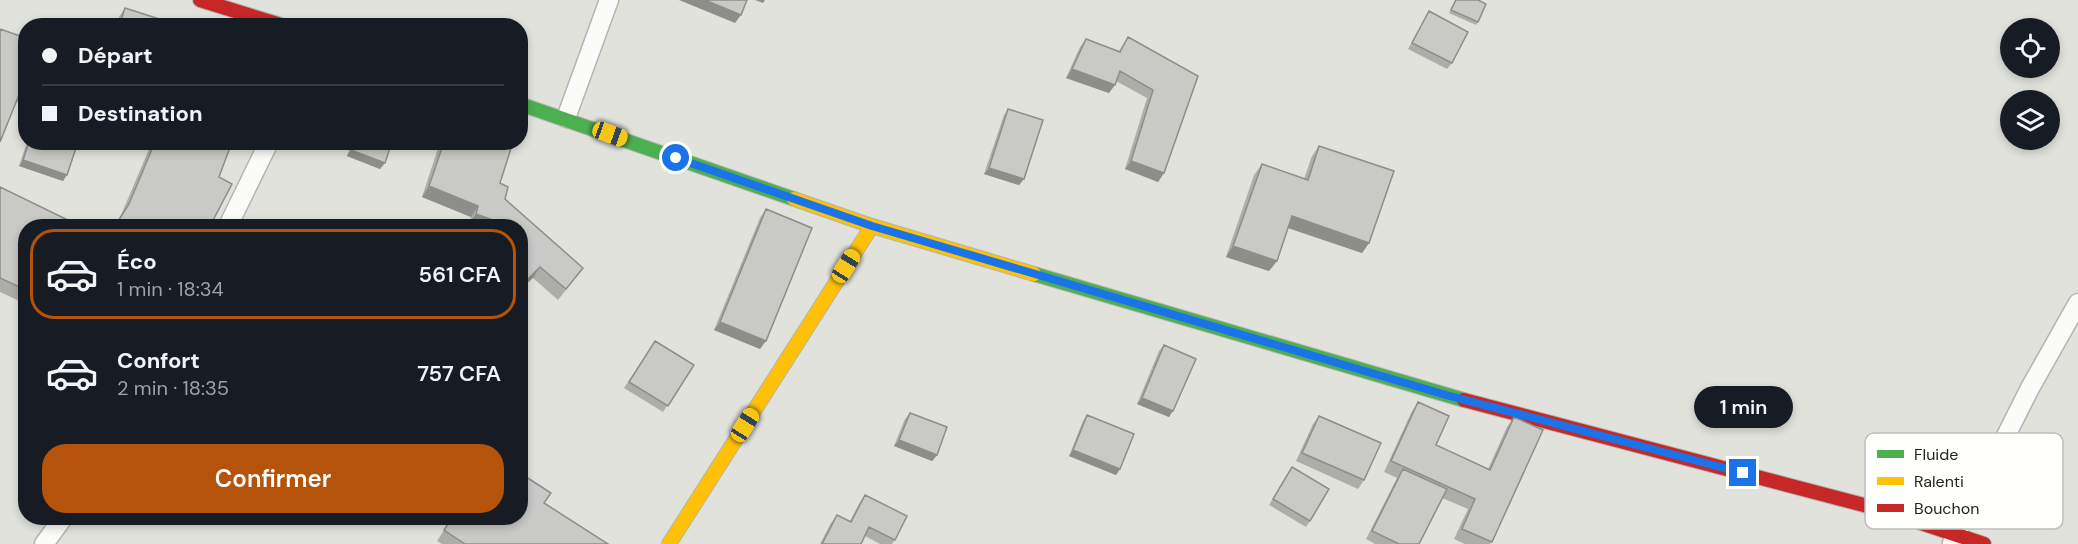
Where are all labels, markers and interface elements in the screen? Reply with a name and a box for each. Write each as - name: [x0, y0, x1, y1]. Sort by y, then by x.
- map controls: [2000, 18, 2060, 150]
- button: locate: [2000, 18, 2060, 78]
- text: Départ: [78, 41, 153, 70]
- button: layers: [2000, 90, 2060, 150]
- text: Destination: [78, 99, 203, 128]
- car: [590, 119, 630, 149]
- route start: [662, 144, 689, 171]
- car: [829, 246, 863, 286]
- icon: car: [45, 247, 99, 301]
- text: Éco: [117, 247, 157, 276]
- text: 561 CFA: [419, 260, 501, 289]
- text: 1 min · 18:34: [117, 276, 224, 302]
- icon: car: [45, 346, 99, 400]
- text: Confort: [117, 346, 200, 375]
- text: 757 CFA: [417, 359, 501, 388]
- text: 2 min · 18:35: [117, 375, 229, 401]
- callout: 1 min: [1694, 386, 1792, 428]
- text: 1 min: [1720, 394, 1767, 420]
- car: [728, 405, 762, 445]
- legend: [1865, 433, 2063, 529]
- button: Confirmer: [42, 444, 504, 513]
- text: Fluide: [1914, 444, 1958, 465]
- route end: [1729, 459, 1756, 486]
- text: Ralenti: [1914, 471, 1964, 492]
- text: Bouchon: [1914, 498, 1979, 519]

